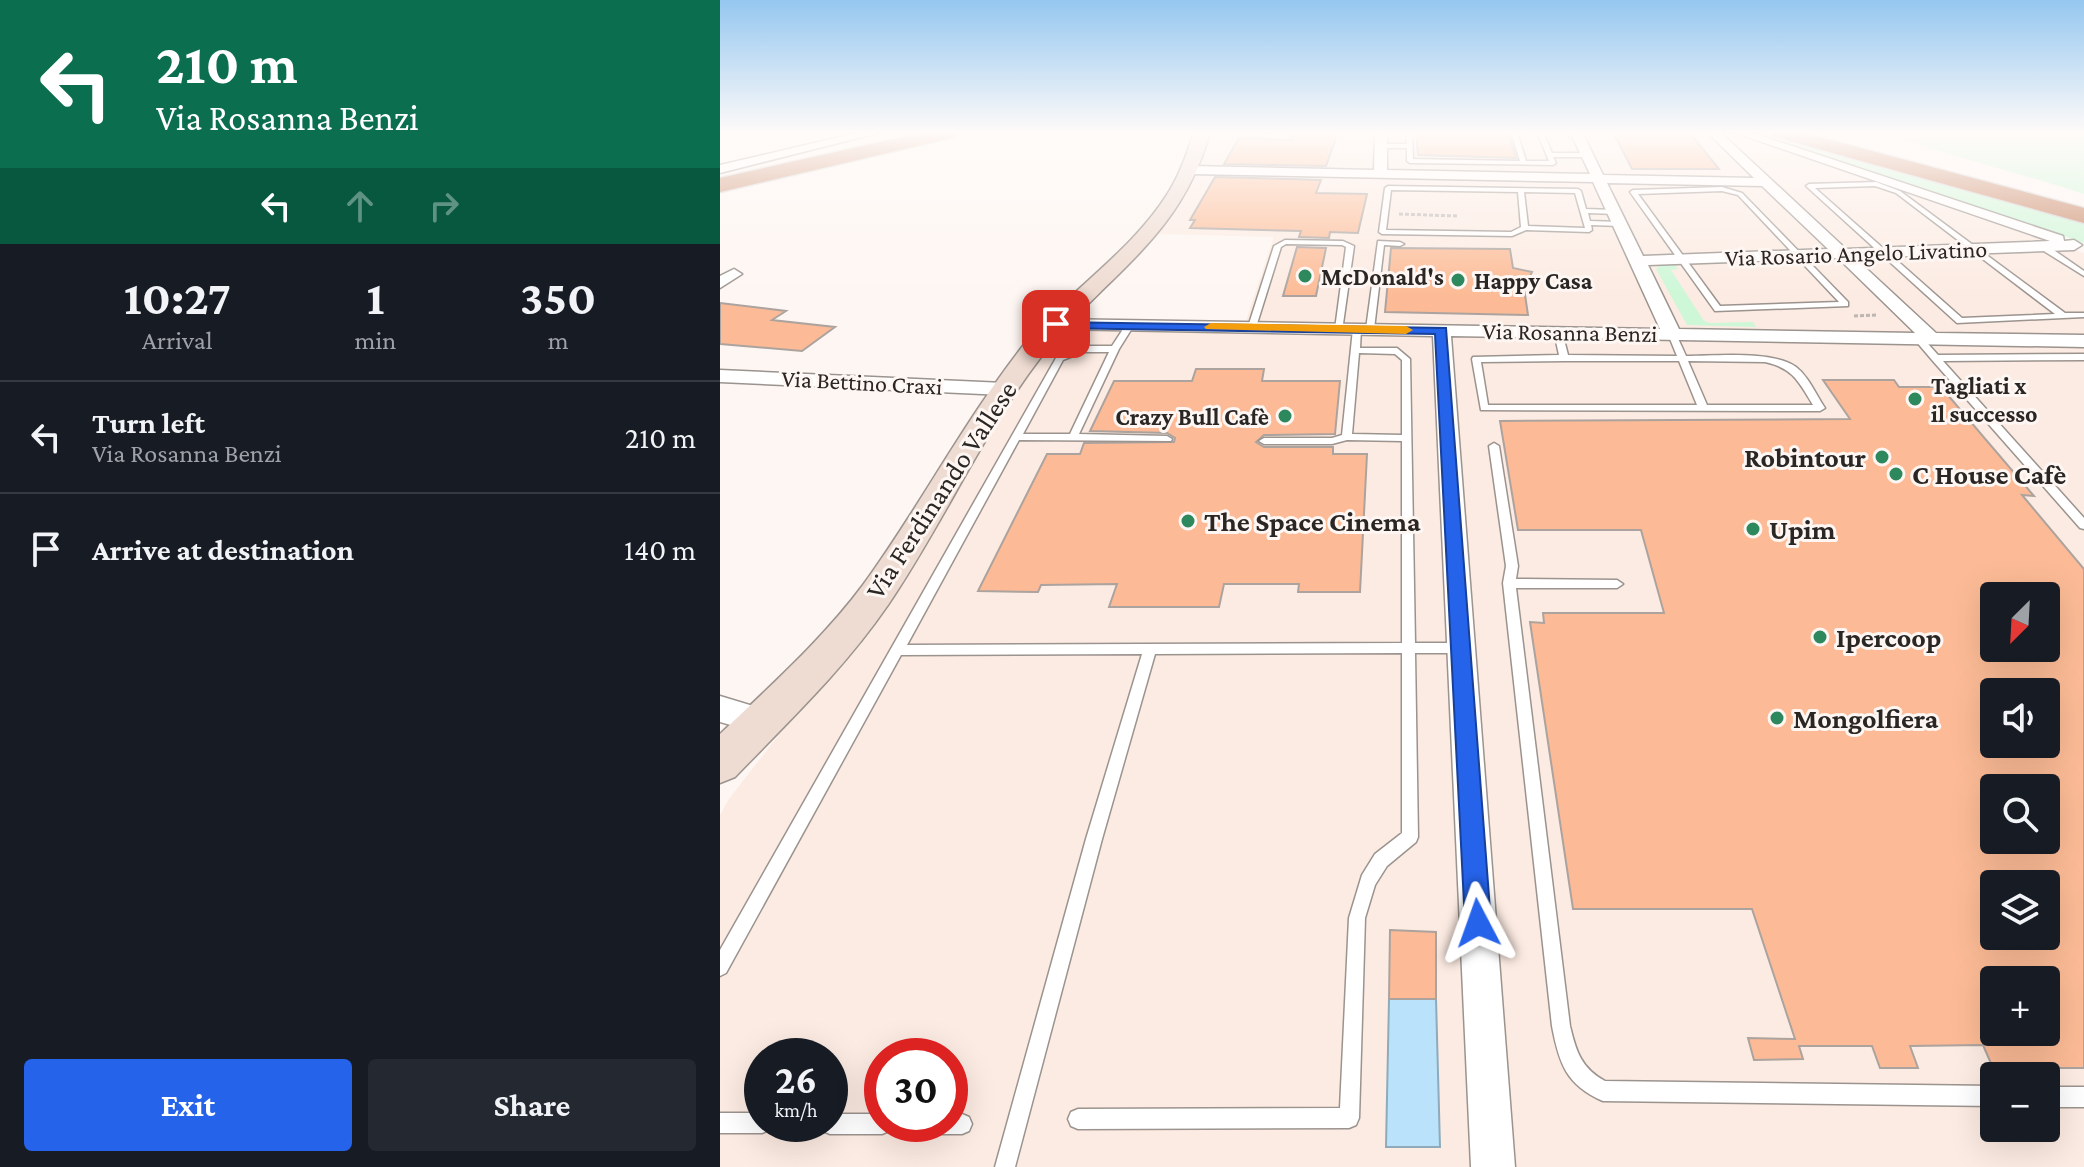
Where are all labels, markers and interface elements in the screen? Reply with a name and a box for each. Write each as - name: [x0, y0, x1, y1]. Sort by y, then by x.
- icon: left: [24, 32, 128, 136]
- text: 210 m: [156, 33, 298, 95]
- text: Via Rosanna Benzi: [156, 98, 419, 138]
- icon: left: [254, 184, 298, 228]
- icon: ahead: [338, 184, 382, 228]
- icon: right: [422, 184, 466, 228]
- street label: Via Rosario Angelo Livatino: [1724, 235, 1988, 271]
- place label: McDonald's: [1321, 263, 1444, 290]
- marker: McDonald's: [1296, 267, 1314, 285]
- place label: Happy Casa: [1474, 267, 1593, 294]
- text: 10:27: [124, 271, 231, 324]
- text: 1: [366, 271, 384, 324]
- text: 350: [520, 271, 596, 324]
- marker: Happy Casa: [1449, 271, 1467, 289]
- pin: [1022, 290, 1090, 358]
- icon: arrive: [1034, 302, 1078, 346]
- street label: Via Rosanna Benzi: [1482, 317, 1658, 347]
- text: Arrival: [142, 326, 213, 355]
- text: min: [355, 326, 396, 355]
- text: m: [548, 326, 569, 355]
- street label: Via Bettino Craxi: [781, 364, 943, 400]
- place label: Tagliati x il successo: [1931, 372, 2037, 427]
- street label: Via Ferdinando Vallese: [859, 376, 1023, 604]
- marker: Tagliati x il successo: [1906, 390, 1924, 408]
- place label: Crazy Bull Cafè: [1115, 403, 1269, 430]
- text: Turn left: [92, 406, 205, 439]
- marker: Crazy Bull Cafè: [1276, 407, 1294, 425]
- icon: left: [24, 415, 68, 459]
- text: 210 m: [625, 421, 696, 454]
- text: Via Rosanna Benzi: [92, 439, 282, 468]
- place label: Robintour: [1744, 442, 1866, 473]
- marker: Robintour: [1873, 448, 1891, 466]
- place label: C House Cafè: [1912, 459, 2066, 490]
- marker: C House Cafè: [1887, 465, 1905, 483]
- place label: The Space Cinema: [1204, 506, 1421, 537]
- marker: The Space Cinema: [1179, 512, 1197, 530]
- place label: Upim: [1769, 514, 1836, 545]
- marker: Upim: [1744, 520, 1762, 538]
- icon: arrive: [24, 527, 68, 571]
- text: Arrive at destination: [92, 533, 354, 566]
- text: 140 m: [624, 533, 696, 566]
- north arrow: [1980, 582, 2060, 662]
- map controls: [1980, 582, 2060, 1142]
- place label: Ipercoop: [1836, 622, 1941, 653]
- marker: Ipercoop: [1811, 628, 1829, 646]
- button: sound: [1980, 678, 2060, 758]
- place label: Mongolfiera: [1793, 703, 1939, 734]
- marker: Mongolfiera: [1768, 709, 1786, 727]
- button: search: [1980, 774, 2060, 854]
- button: layers: [1980, 870, 2060, 950]
- position arrow: [1436, 881, 1520, 965]
- button: +: [1980, 966, 2060, 1046]
- speed limit sign: 30: [864, 1038, 968, 1142]
- text: 26: [775, 1057, 817, 1102]
- button: Exit: [24, 1059, 352, 1151]
- button: Share: [368, 1059, 696, 1151]
- button: −: [1980, 1062, 2060, 1142]
- text: km/h: [774, 1099, 818, 1121]

